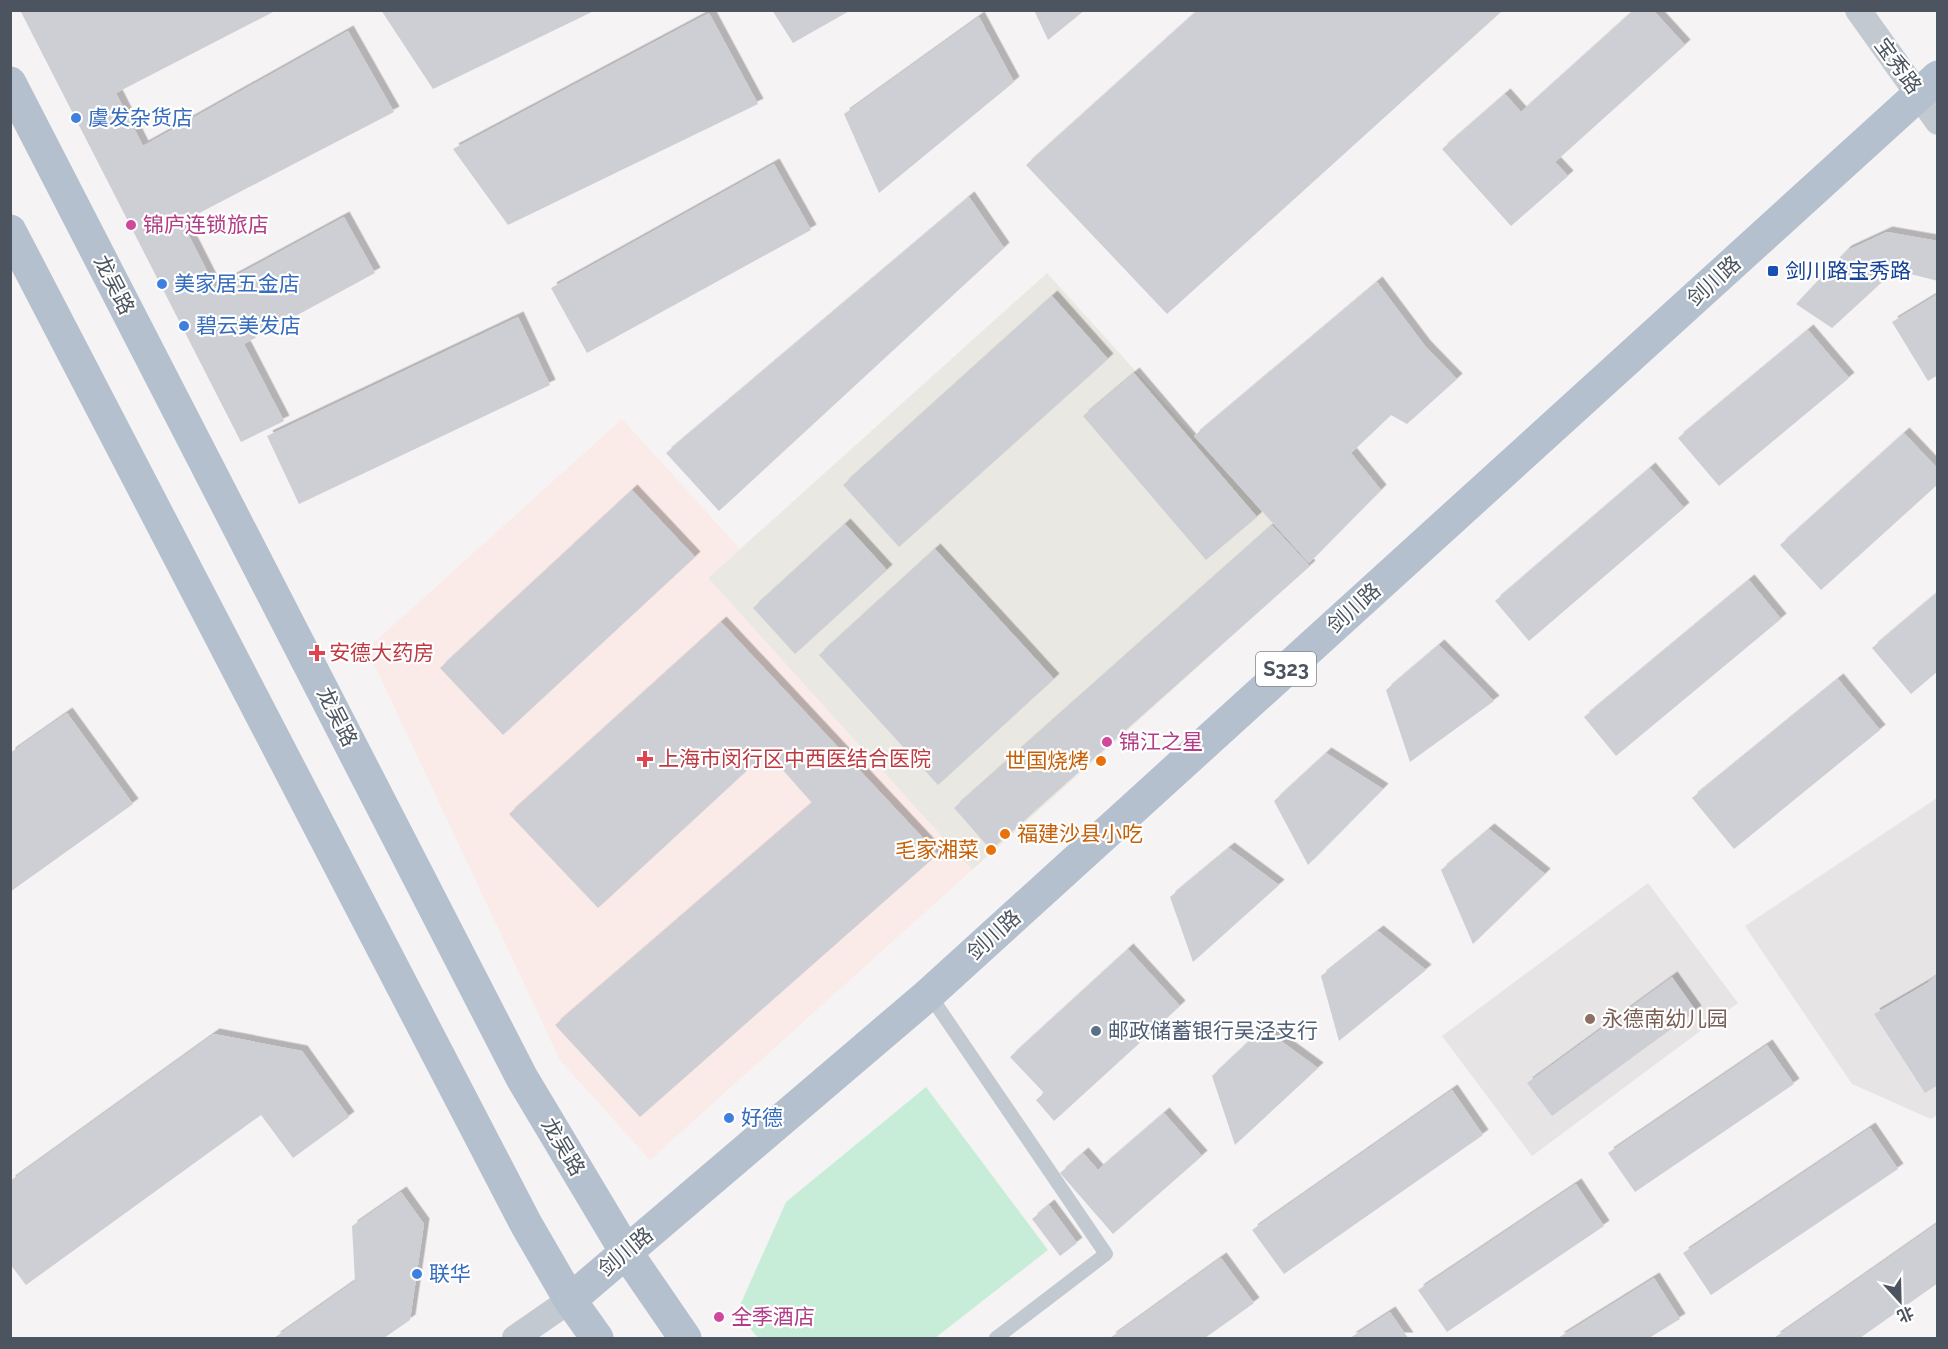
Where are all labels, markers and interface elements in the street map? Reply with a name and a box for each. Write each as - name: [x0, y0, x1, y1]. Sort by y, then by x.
- street label: 宝秀路: [1870, 33, 1927, 99]
- place label: 虞发杂货店: [88, 105, 193, 130]
- marker: 虞发杂货店: [69, 111, 83, 125]
- place label: 锦庐连锁旅店: [143, 212, 269, 237]
- marker: 锦庐连锁旅店: [124, 218, 138, 232]
- street label: 剑川路: [1682, 250, 1745, 311]
- street label: 龙吴路: [89, 251, 140, 319]
- place label: 剑川路宝秀路: [1785, 258, 1911, 283]
- marker: 剑川路宝秀路: [1766, 264, 1780, 278]
- place label: 美家居五金店: [174, 271, 300, 296]
- marker: 美家居五金店: [155, 277, 169, 291]
- place label: 碧云美发店: [196, 313, 301, 338]
- marker: 碧云美发店: [177, 319, 191, 333]
- street label: 剑川路: [1322, 577, 1385, 638]
- place label: 安德大药房: [329, 640, 434, 665]
- marker: 安德大药房: [310, 646, 324, 660]
- road number: S323: [1256, 652, 1316, 686]
- street label: 龙吴路: [312, 683, 363, 751]
- place label: 锦江之星: [1119, 729, 1203, 754]
- marker: 锦江之星: [1100, 735, 1114, 749]
- place label: 上海市闵行区中西医结合医院: [658, 746, 931, 771]
- place label: 世国烧烤: [1005, 748, 1089, 773]
- marker: 上海市闵行区中西医结合医院: [636, 750, 654, 768]
- marker: 世国烧烤: [1094, 754, 1108, 768]
- place label: 福建沙县小吃: [1017, 821, 1143, 846]
- marker: 福建沙县小吃: [998, 827, 1012, 841]
- place label: 毛家湘菜: [895, 837, 979, 862]
- marker: 毛家湘菜: [984, 843, 998, 857]
- street label: 剑川路: [962, 904, 1025, 965]
- place label: 永德南幼儿园: [1602, 1006, 1728, 1031]
- marker: 永德南幼儿园: [1583, 1012, 1597, 1026]
- place label: 邮政储蓄银行吴泾支行: [1108, 1018, 1318, 1043]
- marker: 邮政储蓄银行吴泾支行: [1089, 1024, 1103, 1038]
- place label: 好德: [741, 1105, 783, 1130]
- marker: 好德: [722, 1111, 736, 1125]
- street label: 龙吴路: [536, 1113, 590, 1180]
- street label: 剑川路: [594, 1222, 658, 1281]
- place label: 联华: [429, 1261, 471, 1286]
- marker: 联华: [410, 1267, 424, 1281]
- north arrow: [1870, 1271, 1930, 1331]
- text: 北: [1894, 1303, 1916, 1326]
- place label: 全季酒店: [731, 1304, 815, 1329]
- marker: 全季酒店: [712, 1310, 726, 1324]

